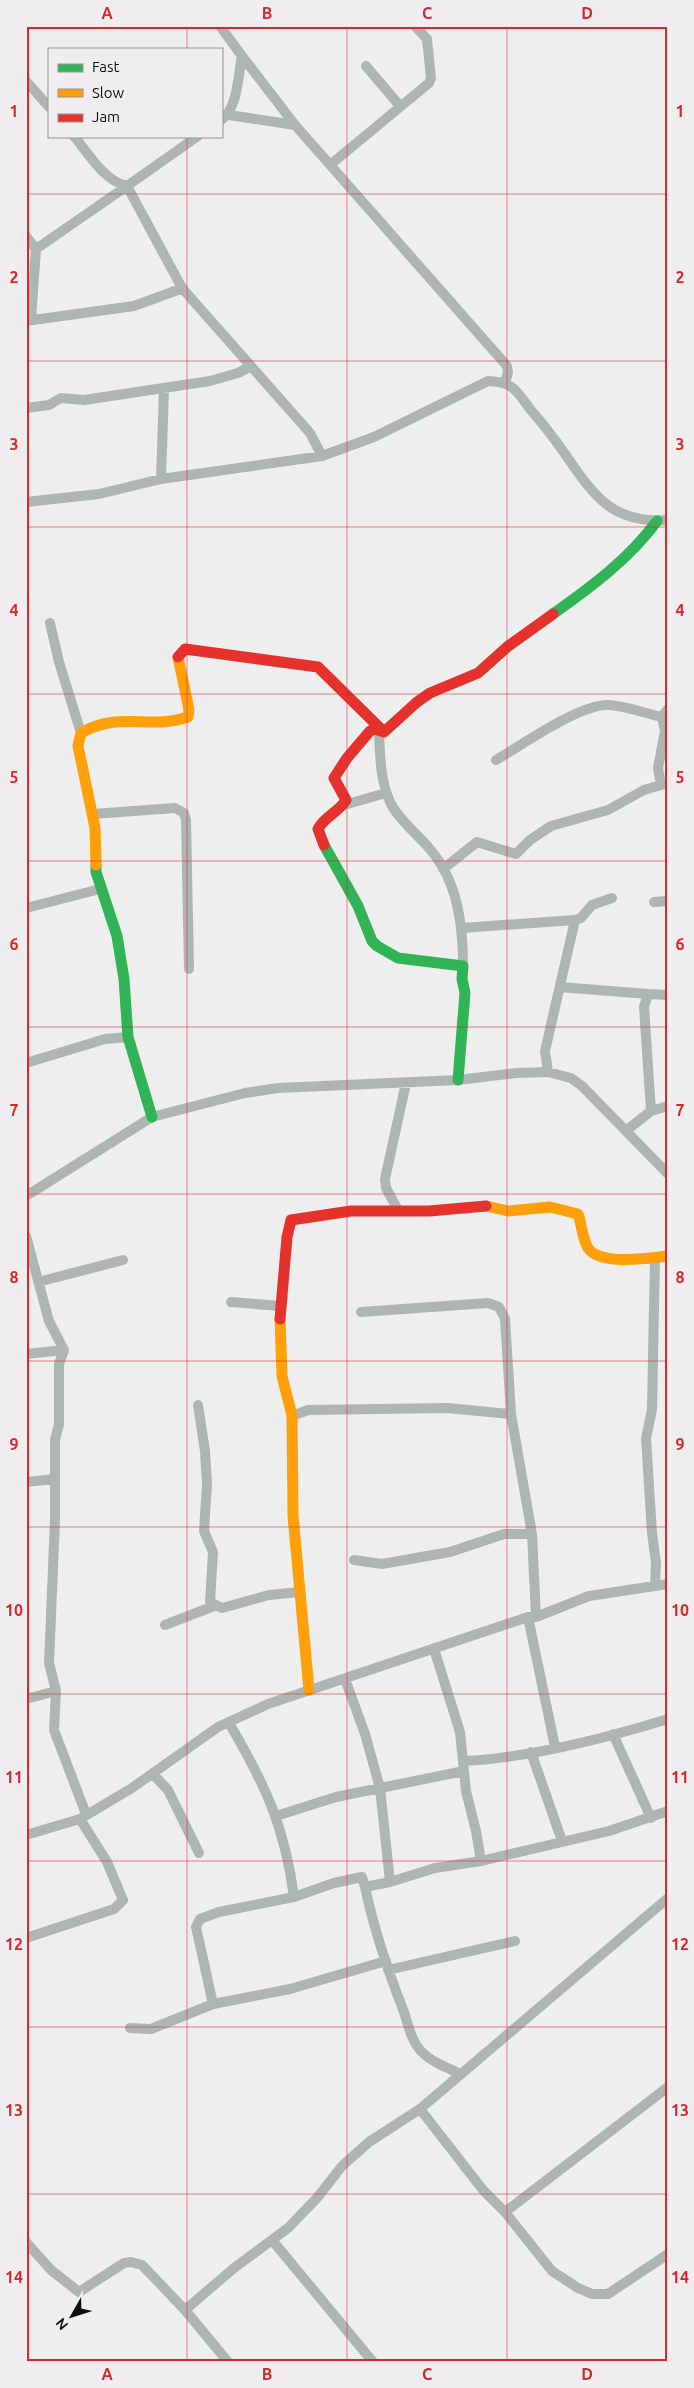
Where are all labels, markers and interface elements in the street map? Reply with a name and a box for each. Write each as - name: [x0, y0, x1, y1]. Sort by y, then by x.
- text: A: [101, 4, 113, 22]
- text: B: [262, 4, 272, 22]
- text: C: [422, 4, 432, 22]
- text: D: [581, 4, 593, 22]
- legend: [48, 48, 222, 138]
- text: Fast: [92, 58, 120, 75]
- text: Slow: [92, 84, 125, 101]
- text: 1: [9, 102, 19, 120]
- text: 1: [675, 102, 685, 120]
- text: Jam: [92, 108, 120, 125]
- text: 2: [9, 268, 19, 286]
- text: 2: [675, 268, 685, 286]
- text: 3: [9, 435, 19, 453]
- text: 3: [675, 435, 685, 453]
- text: 4: [9, 601, 19, 619]
- text: 4: [675, 601, 685, 619]
- text: 5: [9, 768, 19, 786]
- text: 5: [675, 768, 685, 786]
- text: 6: [9, 935, 19, 953]
- text: 6: [675, 935, 685, 953]
- text: 7: [9, 1101, 19, 1119]
- text: 7: [675, 1101, 685, 1119]
- text: 8: [9, 1268, 19, 1286]
- text: 8: [675, 1268, 685, 1286]
- text: 9: [9, 1435, 19, 1453]
- text: 9: [675, 1435, 685, 1453]
- text: 10: [5, 1601, 23, 1619]
- text: 10: [671, 1601, 689, 1619]
- text: 11: [5, 1768, 23, 1786]
- text: 11: [671, 1768, 689, 1786]
- text: 12: [5, 1935, 23, 1953]
- text: 12: [671, 1935, 689, 1953]
- text: 13: [5, 2101, 23, 2119]
- text: 13: [671, 2101, 689, 2119]
- text: 14: [5, 2268, 23, 2286]
- text: 14: [671, 2268, 689, 2286]
- north arrow: [48, 2290, 98, 2340]
- text: N: [52, 2315, 71, 2333]
- text: A: [101, 2365, 113, 2383]
- text: B: [262, 2365, 272, 2383]
- text: C: [422, 2365, 432, 2383]
- text: D: [581, 2365, 593, 2383]

